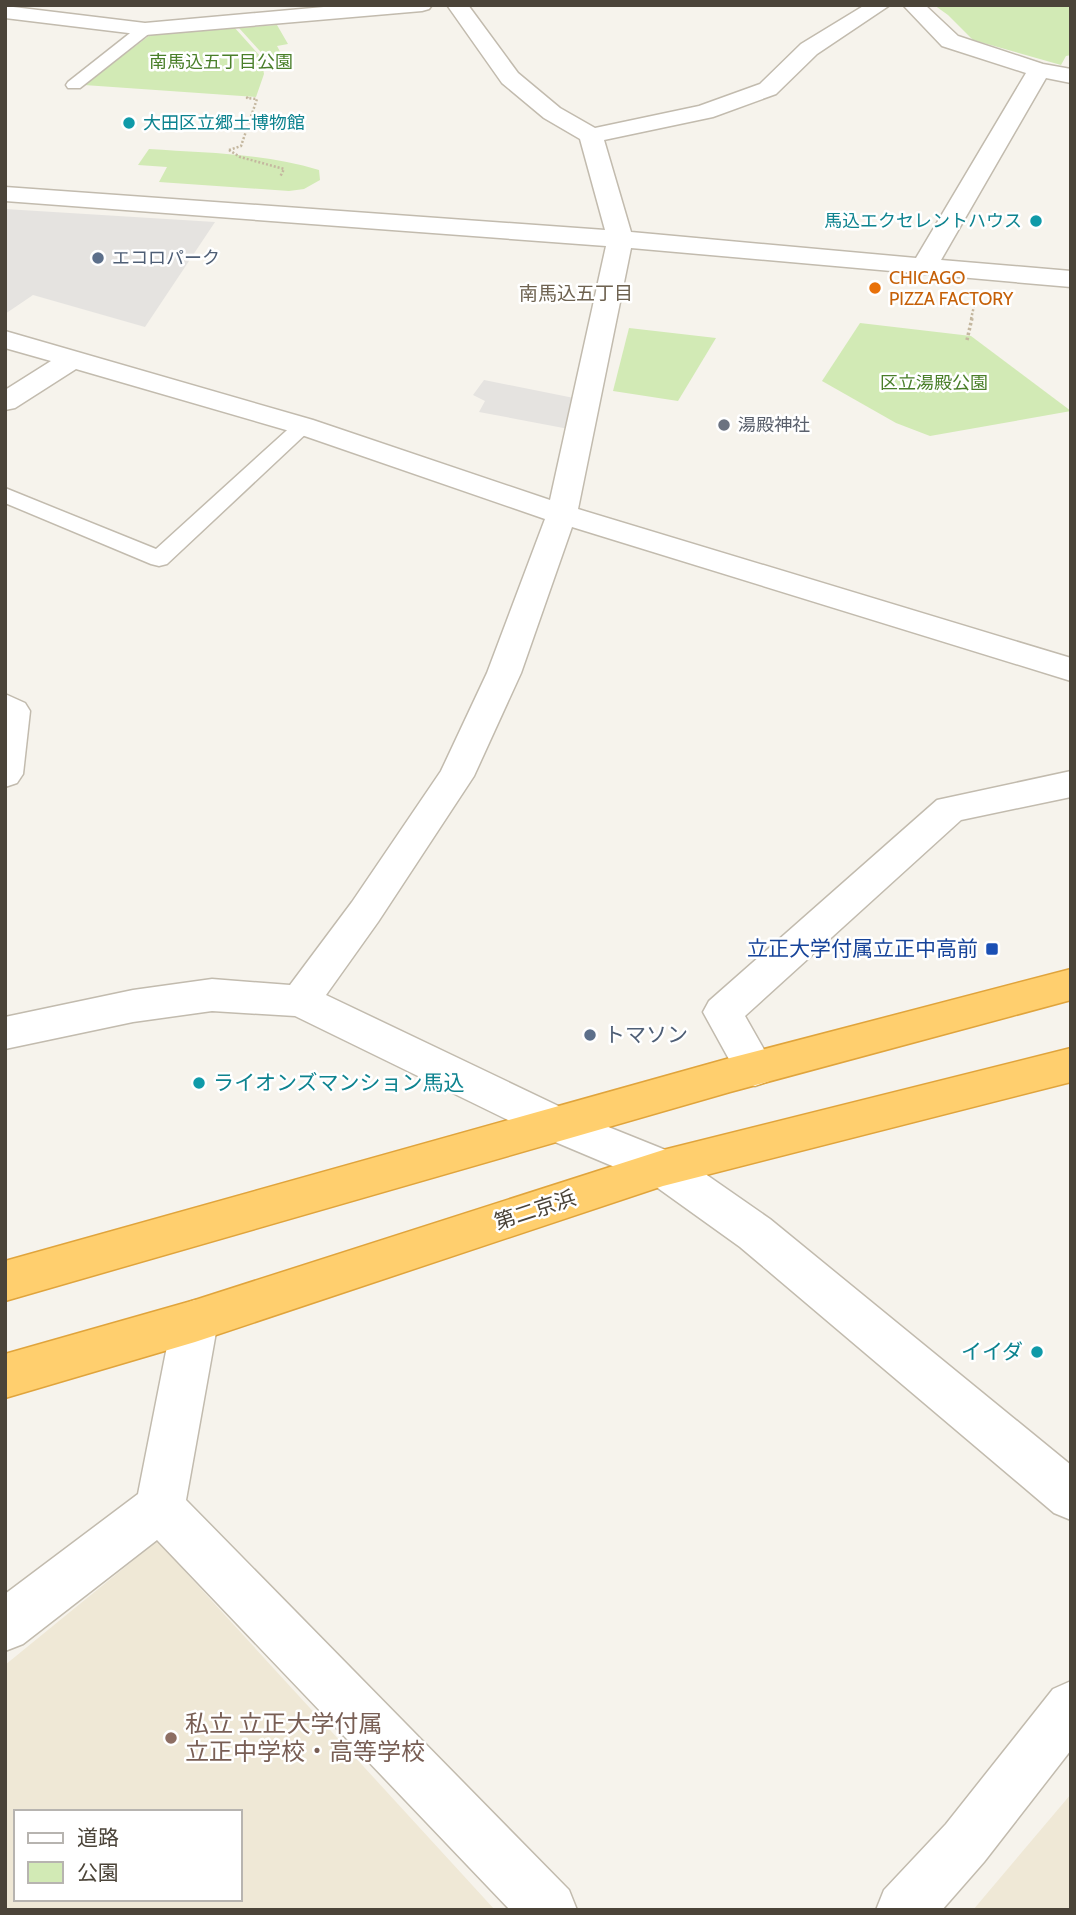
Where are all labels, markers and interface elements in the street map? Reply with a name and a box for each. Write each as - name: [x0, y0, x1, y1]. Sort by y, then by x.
- park label: 南馬込五丁目公園: [149, 51, 293, 73]
- place label: 大田区立郷土博物館: [143, 112, 305, 134]
- marker: 大田区立郷土博物館: [121, 115, 137, 131]
- place label: 馬込エクセレントハウス: [824, 210, 1022, 232]
- marker: 馬込エクセレントハウス: [1028, 213, 1044, 229]
- place label: エコロパーク: [112, 247, 220, 269]
- marker: エコロパーク: [90, 250, 106, 266]
- place label: CHICAGO PIZZA FACTORY: [889, 267, 1014, 310]
- marker: CHICAGO PIZZA FACTORY: [867, 280, 883, 296]
- district label: 南馬込五丁目: [519, 282, 633, 305]
- park label: 区立湯殿公園: [880, 372, 988, 394]
- place label: 湯殿神社: [738, 414, 810, 436]
- marker: 湯殿神社: [716, 417, 732, 433]
- place label: 立正大学付属立正中高前: [747, 936, 978, 961]
- marker: 立正大学付属立正中高前: [984, 941, 1000, 957]
- place label: トマソン: [604, 1022, 688, 1047]
- marker: トマソン: [582, 1027, 598, 1043]
- place label: ライオンズマンション馬込: [213, 1070, 465, 1095]
- marker: ライオンズマンション馬込: [191, 1075, 207, 1091]
- street label: 第二京浜: [491, 1185, 579, 1234]
- place label: イイダ: [961, 1339, 1023, 1364]
- marker: イイダ: [1029, 1344, 1045, 1360]
- place label: 私立 立正大学付属 立正中学校・高等学校: [185, 1709, 425, 1766]
- marker: 私立 立正大学付属 立正中学校・高等学校: [163, 1730, 179, 1746]
- legend: [14, 1810, 242, 1901]
- text: 道路: [77, 1825, 119, 1850]
- text: 公園: [77, 1860, 119, 1885]

